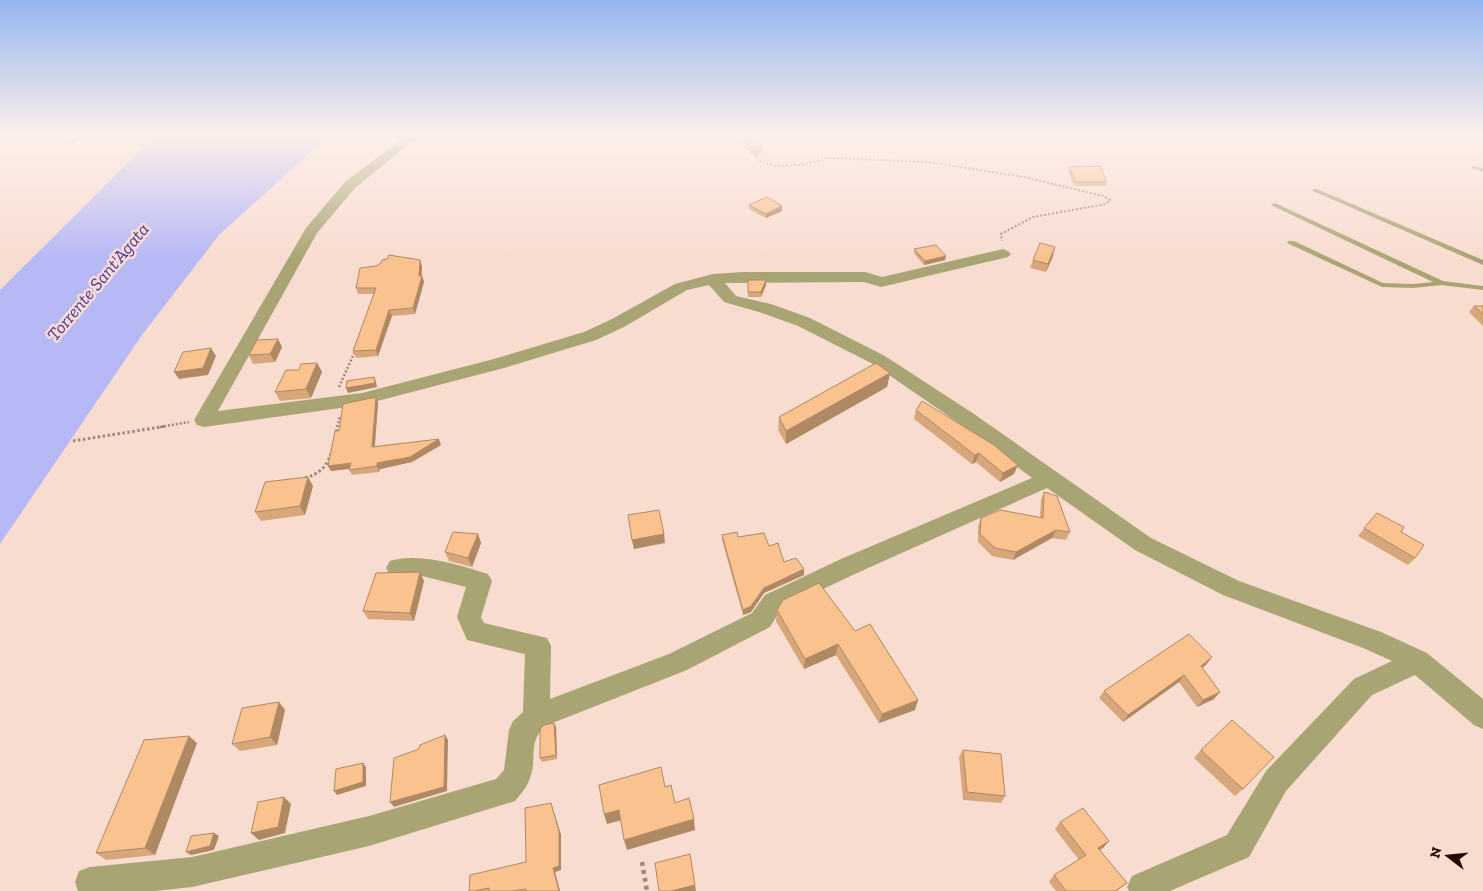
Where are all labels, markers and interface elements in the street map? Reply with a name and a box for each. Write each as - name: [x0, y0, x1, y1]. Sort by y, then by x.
- water label: Torrente Sant'Agata: [42, 219, 154, 345]
- north arrow: [1423, 831, 1473, 881]
- text: N: [1426, 845, 1446, 860]

